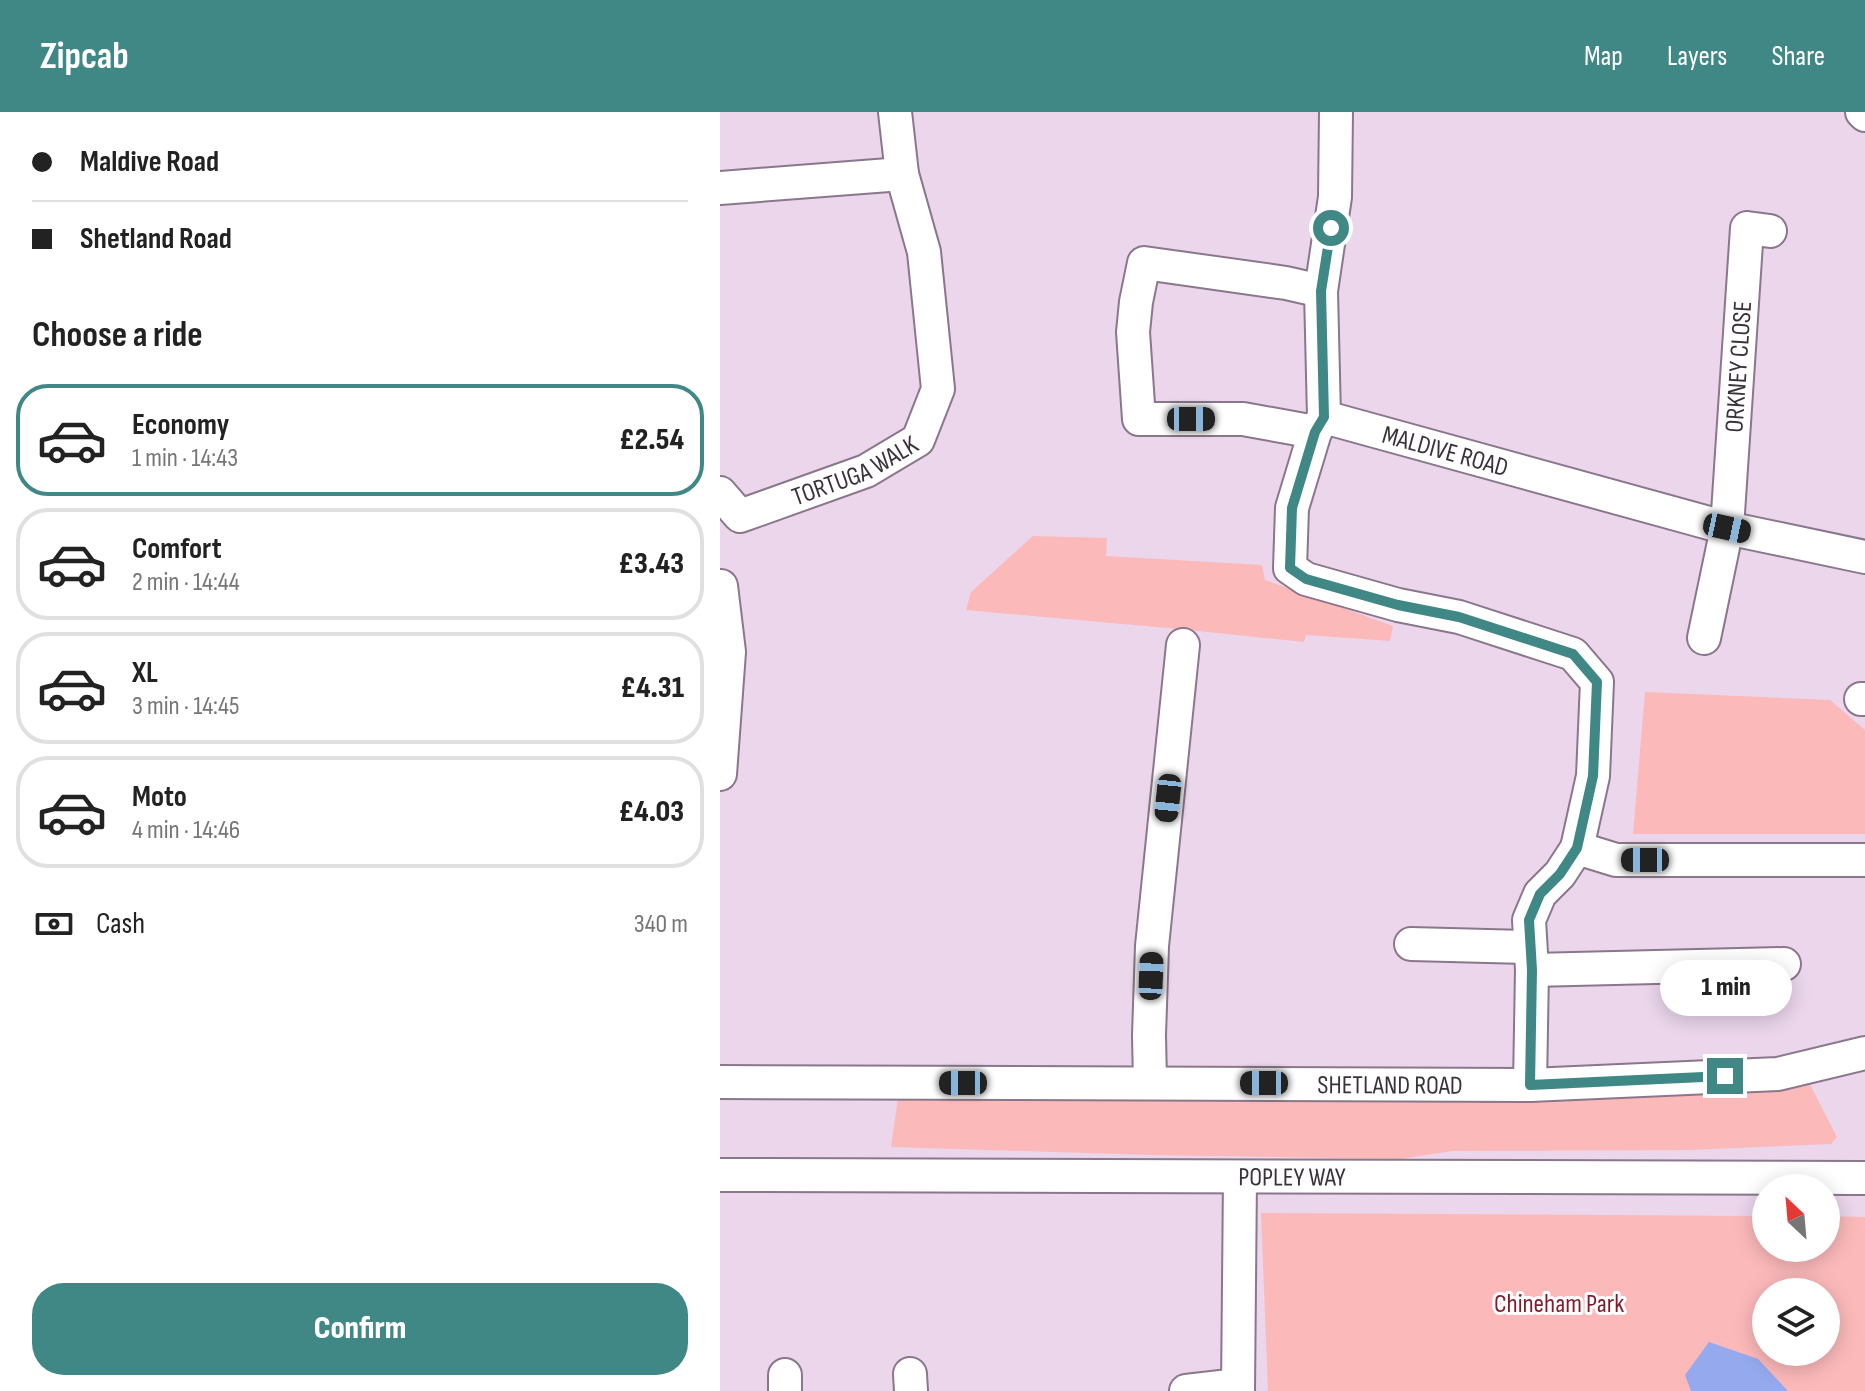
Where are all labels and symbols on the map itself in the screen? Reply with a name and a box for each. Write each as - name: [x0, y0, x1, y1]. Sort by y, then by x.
- route start: [1313, 210, 1349, 246]
- street label: ORKNEY CLOSE: [1719, 300, 1759, 434]
- car: [1167, 407, 1215, 431]
- street label: MALDIVE ROAD: [1379, 420, 1512, 484]
- street label: TORTUGA WALK: [788, 430, 924, 513]
- car: [1701, 511, 1753, 545]
- car: [1154, 773, 1182, 823]
- car: [1621, 848, 1669, 872]
- car: [1138, 952, 1164, 1000]
- callout: 1 min: [1659, 960, 1791, 1016]
- route end: [1707, 1058, 1743, 1094]
- street label: SHETLAND ROAD: [1317, 1070, 1463, 1102]
- car: [939, 1071, 987, 1095]
- car: [1240, 1071, 1288, 1095]
- street label: POPLEY WAY: [1238, 1162, 1346, 1194]
- north arrow: [1752, 1174, 1840, 1262]
- park label: Chineham Park: [1494, 1289, 1624, 1320]

